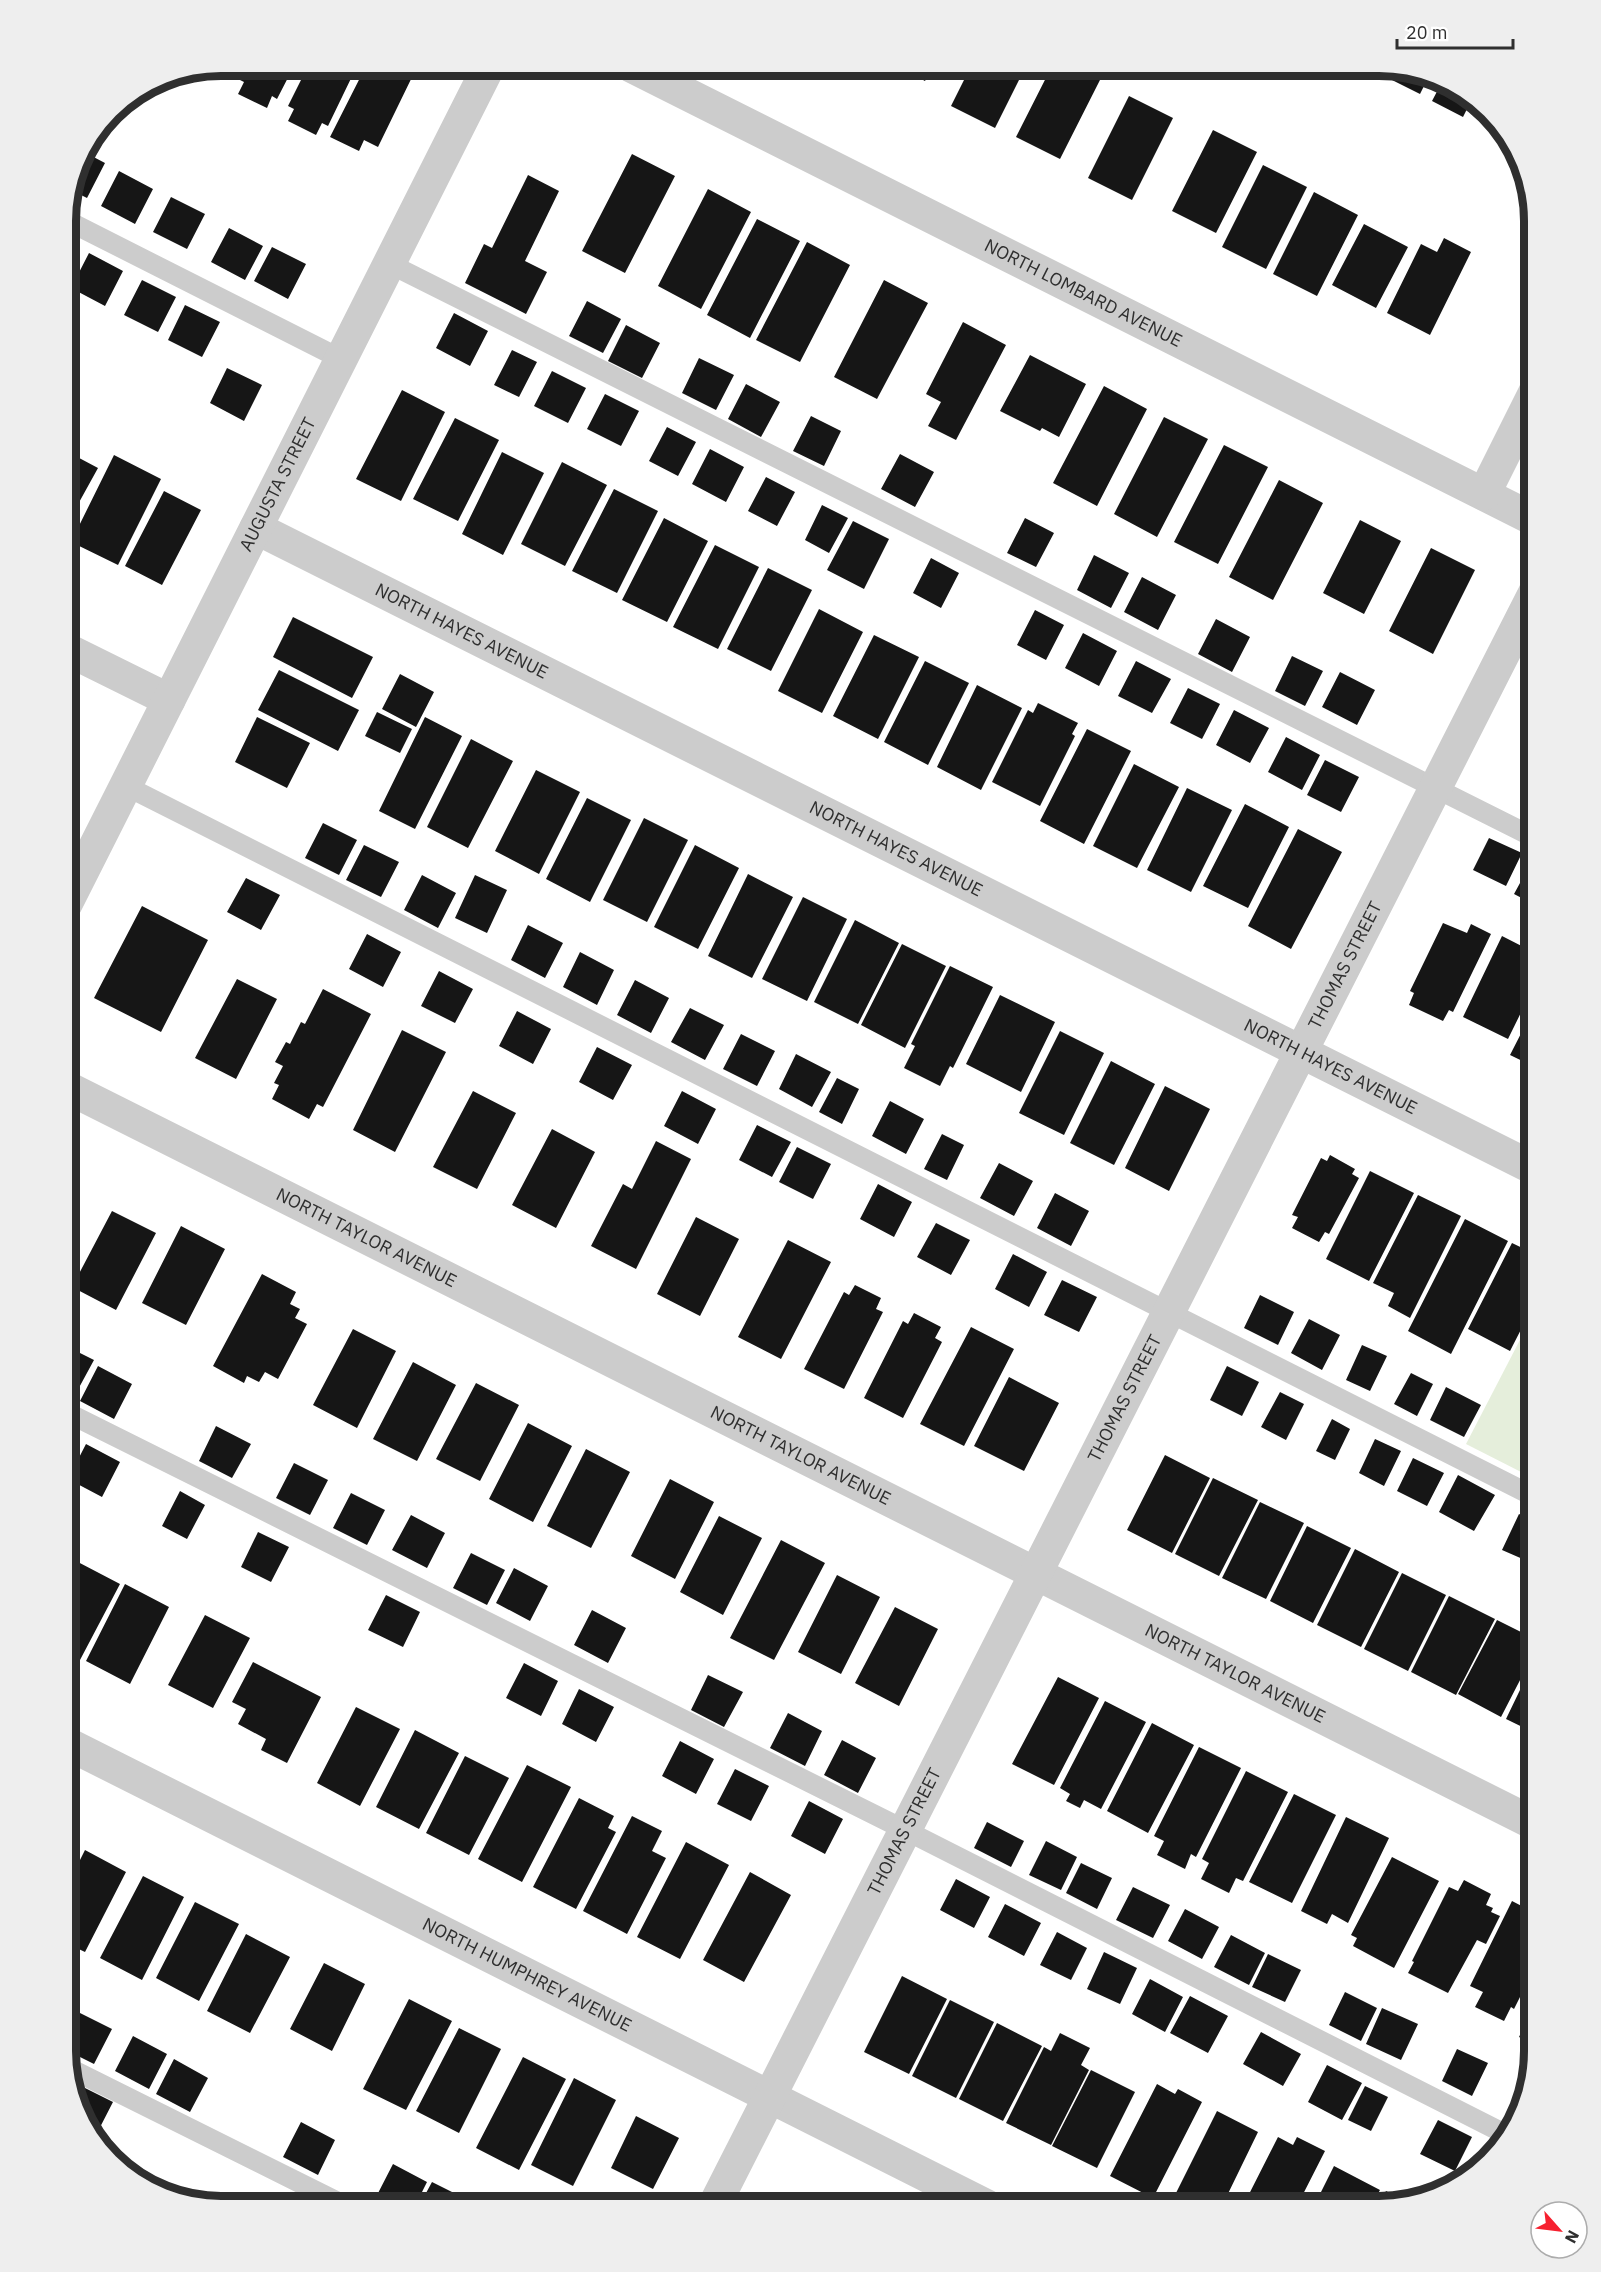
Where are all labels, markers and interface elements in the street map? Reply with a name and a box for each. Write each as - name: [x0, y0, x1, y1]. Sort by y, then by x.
- scale bar: [1397, 12, 1512, 50]
- text: 20 m: [1406, 21, 1448, 44]
- street label: NORTH LOMBARD AVENUE: [981, 233, 1186, 352]
- street label: AUGUSTA STREET: [234, 413, 321, 555]
- street label: NORTH HAYES AVENUE: [371, 578, 552, 684]
- street label: NORTH HAYES AVENUE: [806, 795, 987, 901]
- street label: THOMAS STREET: [1303, 897, 1387, 1033]
- street label: NORTH HAYES AVENUE: [1240, 1013, 1421, 1119]
- street label: NORTH TAYLOR AVENUE: [272, 1182, 461, 1292]
- street label: THOMAS STREET: [1082, 1331, 1166, 1466]
- street label: NORTH TAYLOR AVENUE: [707, 1400, 895, 1510]
- street label: NORTH TAYLOR AVENUE: [1141, 1618, 1329, 1728]
- street label: THOMAS STREET: [862, 1764, 946, 1899]
- street label: NORTH HUMPHREY AVENUE: [419, 1912, 636, 2037]
- north arrow: [1529, 2200, 1589, 2260]
- text: N: [1561, 2227, 1584, 2247]

